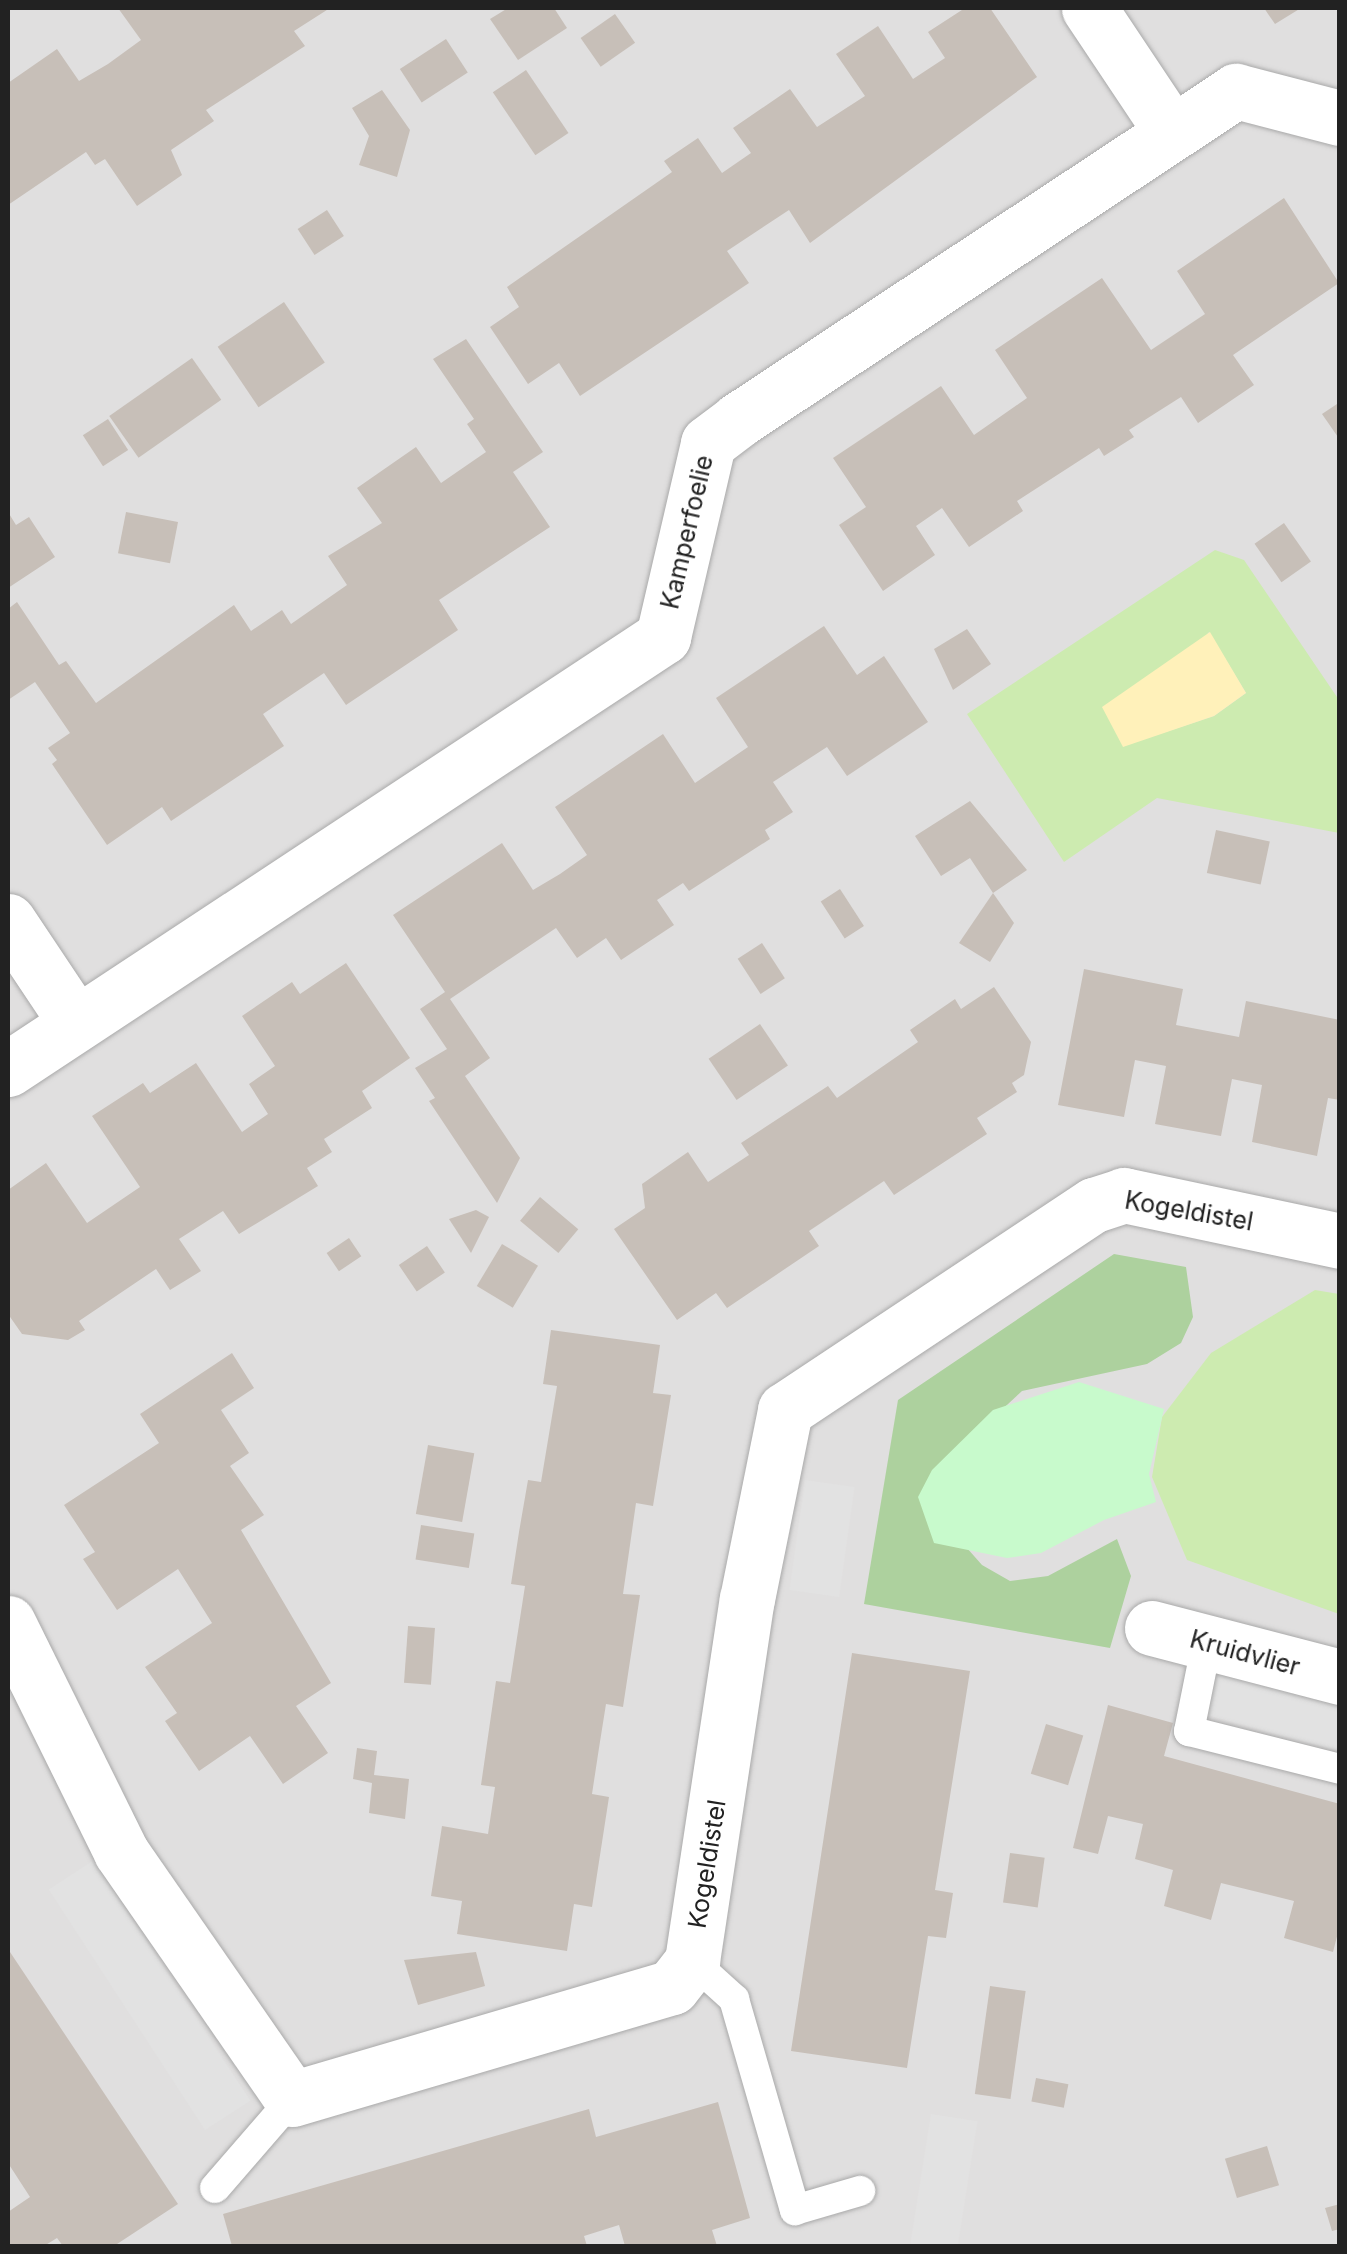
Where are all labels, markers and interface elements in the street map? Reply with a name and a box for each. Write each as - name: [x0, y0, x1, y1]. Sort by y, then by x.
- street label: Kamperfoelie: [655, 452, 719, 612]
- street label: Kogeldistel: [1122, 1185, 1256, 1237]
- street label: Kruidvlier: [1187, 1624, 1303, 1682]
- street label: Kogeldistel: [682, 1798, 732, 1930]

